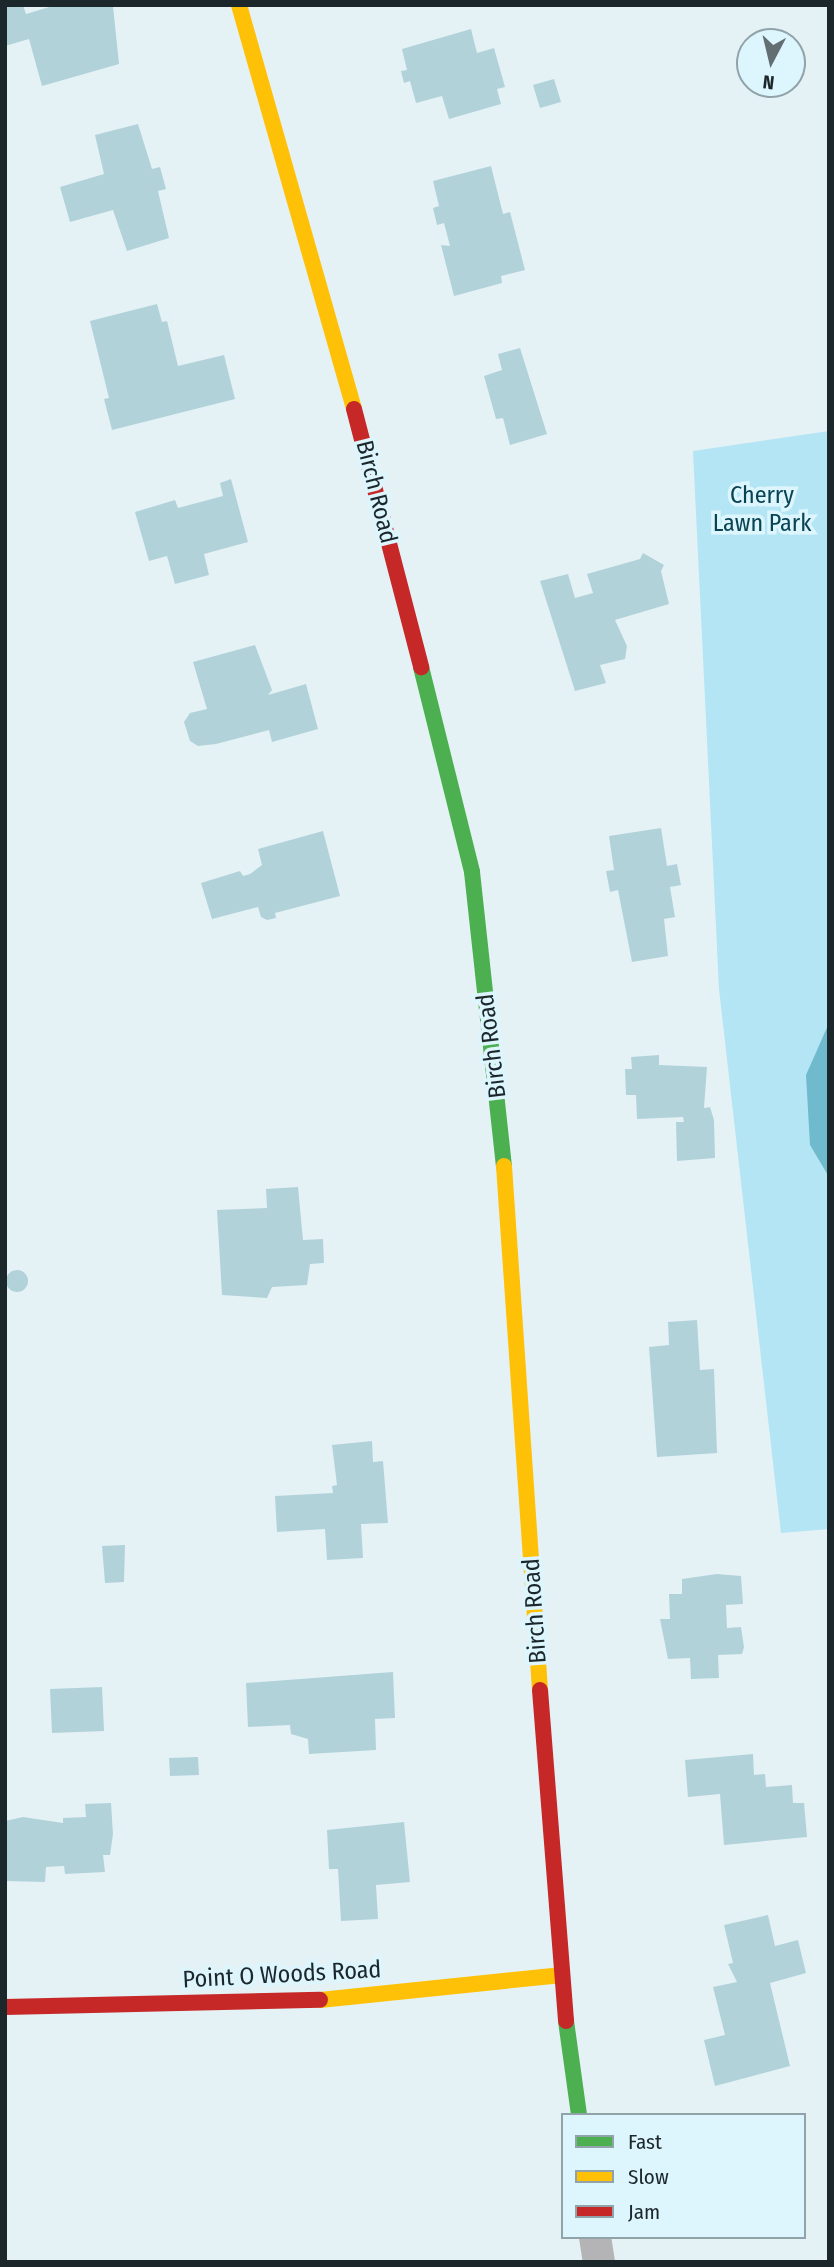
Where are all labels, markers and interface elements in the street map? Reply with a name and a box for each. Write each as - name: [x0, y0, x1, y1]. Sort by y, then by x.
- north arrow: [736, 28, 806, 98]
- text: N: [762, 70, 776, 94]
- street label: Birch Road: [349, 437, 403, 547]
- park label: Cherry Lawn Park: [713, 482, 811, 538]
- street label: Birch Road: [471, 992, 513, 1100]
- street label: Birch Road: [517, 1558, 553, 1664]
- street label: Point O Woods Road: [182, 1955, 382, 1995]
- legend: [561, 2113, 806, 2239]
- text: Fast: [628, 2129, 662, 2155]
- text: Slow: [628, 2164, 669, 2190]
- text: Jam: [628, 2199, 660, 2225]

